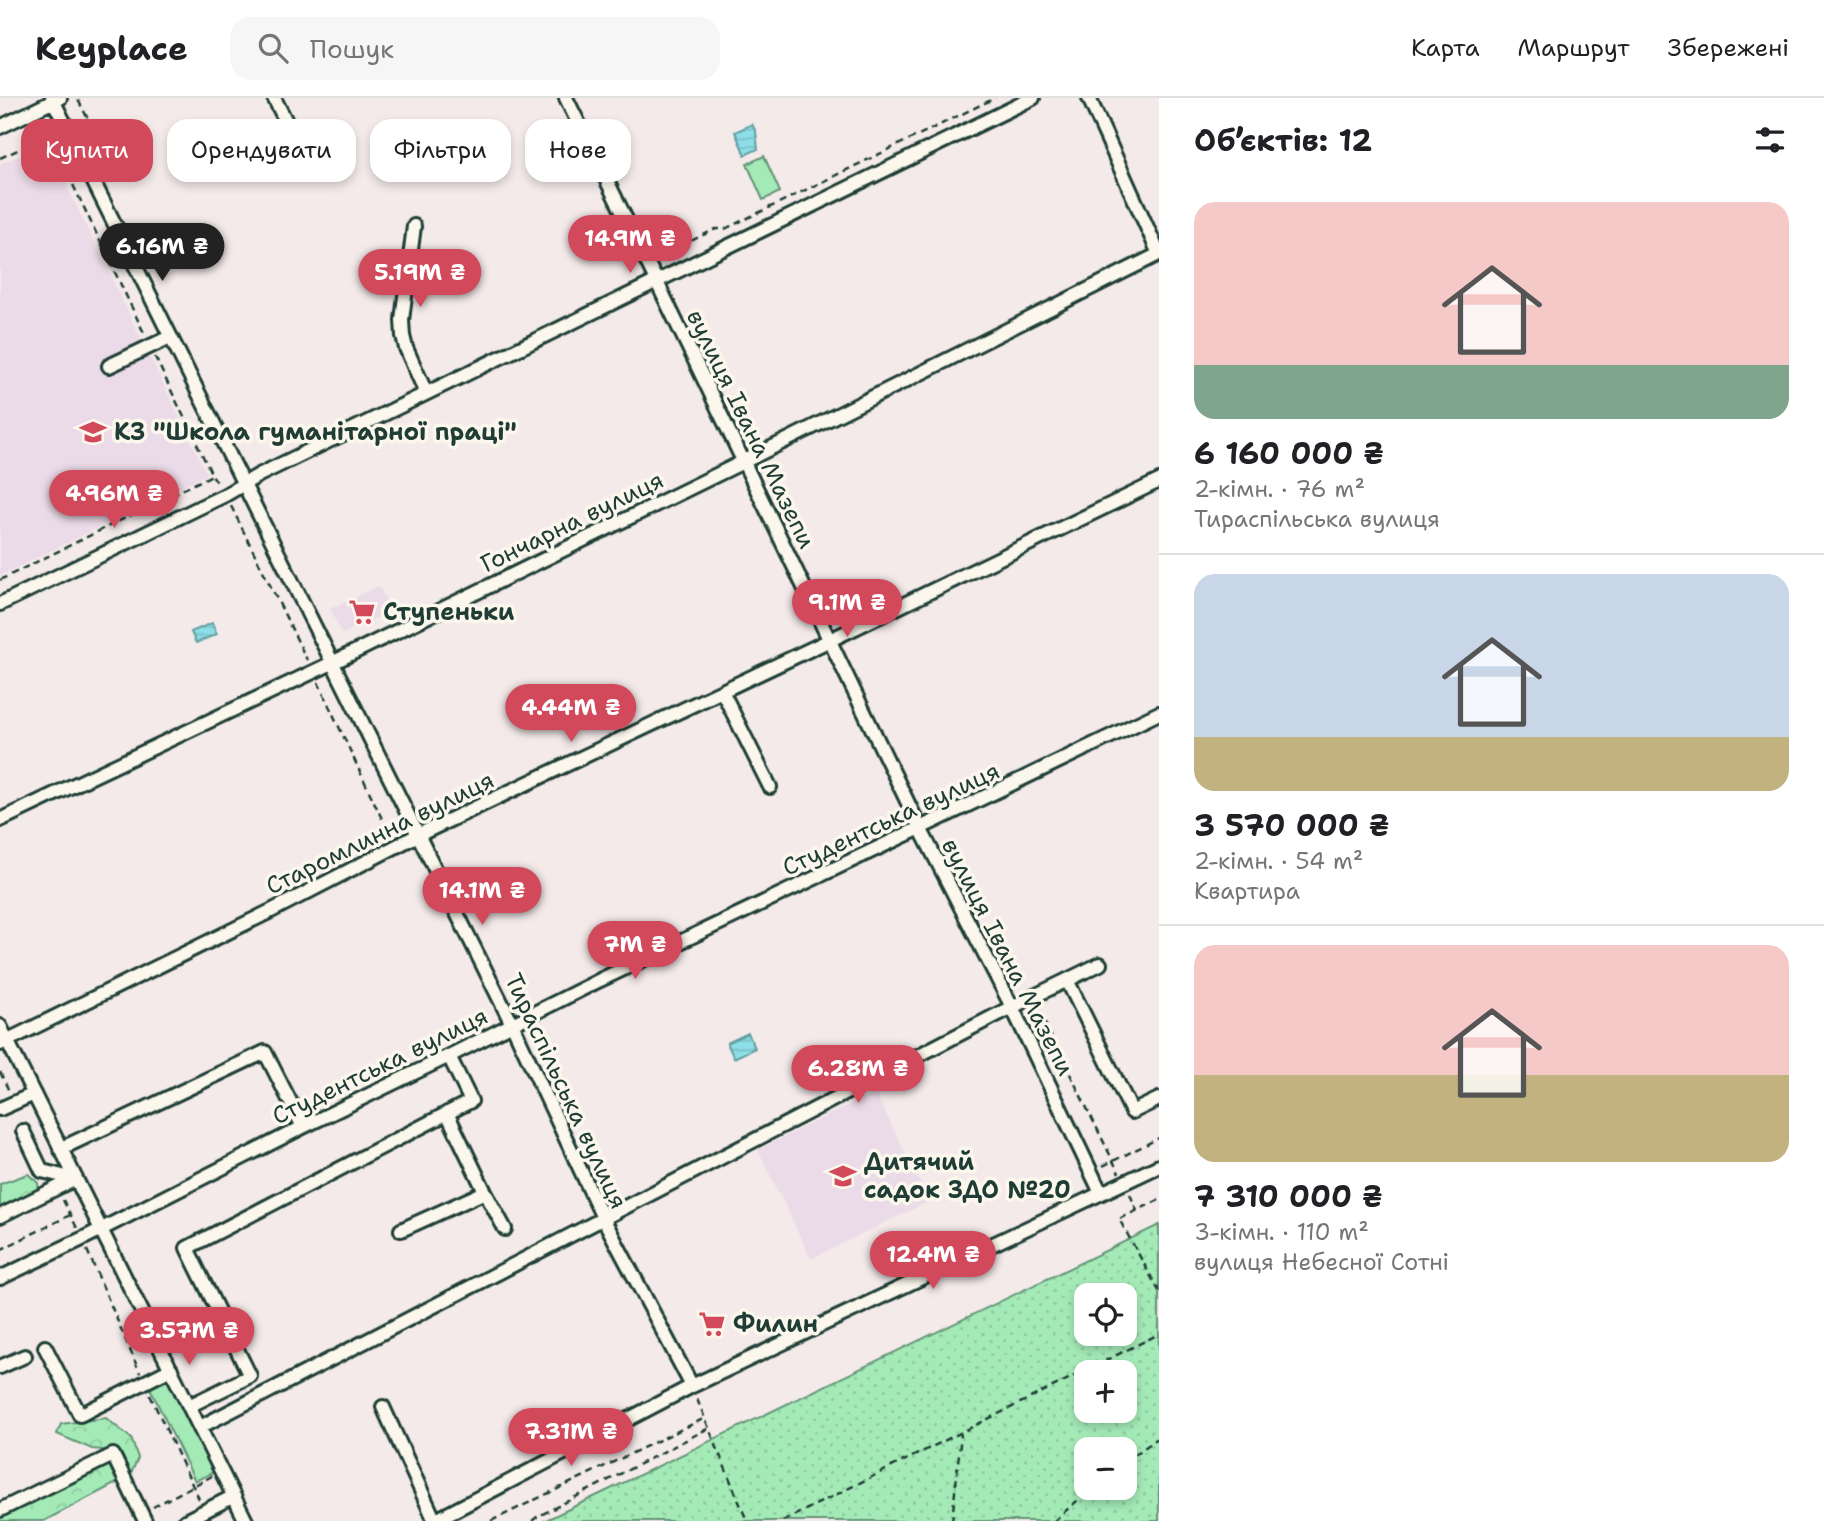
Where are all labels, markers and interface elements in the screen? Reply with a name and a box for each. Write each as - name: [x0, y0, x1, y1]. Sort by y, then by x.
- search box: [230, 17, 720, 80]
- text: Keyplace: [35, 26, 188, 71]
- icon: search: [254, 29, 292, 67]
- text: Пошук: [310, 31, 394, 66]
- text: Карта: [1411, 32, 1480, 64]
- text: Маршрут: [1518, 32, 1630, 64]
- text: Збережені: [1668, 32, 1789, 64]
- chip: Купити: [21, 119, 153, 182]
- chip: Орендувати: [167, 119, 356, 182]
- chip: Фільтри: [370, 119, 511, 182]
- chip: Нове: [525, 119, 631, 182]
- text: Об’єктів: 12: [1194, 120, 1372, 161]
- icon: filters: [1751, 121, 1789, 159]
- pin: 14.9M ₴: [565, 216, 695, 275]
- pin: 6.16M ₴: [97, 223, 227, 283]
- text: 14.9M ₴: [584, 223, 676, 253]
- text: 6.16M ₴: [115, 231, 209, 261]
- icon: home: [1429, 247, 1555, 373]
- pin: 5.19M ₴: [355, 250, 485, 309]
- text: 5.19M ₴: [374, 257, 466, 287]
- street label: вулиця Івана Мазепи: [679, 304, 823, 554]
- place label: КЗ "Школа гуманітарної праці": [114, 416, 517, 448]
- school or university icon: КЗ "Школа гуманітарної праці": [78, 417, 108, 447]
- text: 6 160 000 ₴: [1194, 433, 1384, 474]
- street label: Гончарна вулиця: [475, 464, 669, 580]
- pin: 4.96M ₴: [49, 470, 179, 530]
- text: 2-кімн. · 76 m²: [1194, 474, 1365, 504]
- text: 4.96M ₴: [65, 478, 163, 508]
- text: Тираспільська вулиця: [1194, 504, 1440, 534]
- pin: 9.1M ₴: [790, 580, 904, 639]
- text: 9.1M ₴: [808, 587, 886, 617]
- place label: Ступеньки: [383, 596, 515, 628]
- supermarket icon: Ступеньки: [347, 597, 377, 627]
- icon: home: [1429, 619, 1555, 745]
- pin: 4.44M ₴: [506, 684, 636, 744]
- text: 4.44M ₴: [521, 692, 621, 722]
- street label: Студентська вулиця: [777, 755, 1005, 883]
- street label: Старомлинна вулиця: [261, 764, 499, 902]
- text: 3 570 000 ₴: [1194, 805, 1389, 846]
- street label: вулиця Івана Мазепи: [934, 833, 1082, 1081]
- text: 2-кімн. · 54 m²: [1194, 846, 1363, 876]
- pin: 14.1M ₴: [417, 868, 547, 927]
- text: 14.1M ₴: [439, 875, 525, 905]
- text: Квартира: [1194, 876, 1300, 906]
- pin: 7M ₴: [594, 922, 676, 981]
- text: 7M ₴: [603, 929, 667, 959]
- street label: Тираспільська вулиця: [497, 968, 635, 1214]
- icon: home: [1429, 990, 1555, 1116]
- street label: Студентська вулиця: [267, 1000, 493, 1132]
- pin: 6.28M ₴: [793, 1046, 923, 1105]
- text: 6.28M ₴: [807, 1053, 909, 1083]
- place label: Дитячий садок ЗДО №20: [864, 1146, 1071, 1206]
- school or university icon: Дитячий садок ЗДО №20: [828, 1161, 858, 1191]
- text: 7 310 000 ₴: [1194, 1176, 1383, 1217]
- text: 3-кімн. · 110 m²: [1194, 1217, 1369, 1247]
- pin: 12.4M ₴: [868, 1232, 998, 1291]
- text: 12.4M ₴: [886, 1239, 980, 1269]
- text: вулиця Небесної Сотні: [1194, 1247, 1449, 1277]
- map controls: [1074, 1283, 1137, 1500]
- button: locate: [1074, 1283, 1137, 1346]
- pin: 3.57M ₴: [124, 1308, 254, 1367]
- place label: Филин: [733, 1308, 818, 1340]
- supermarket icon: Филин: [697, 1309, 727, 1339]
- text: 3.57M ₴: [139, 1315, 239, 1345]
- button: +: [1074, 1360, 1137, 1423]
- pin: 7.31M ₴: [506, 1408, 636, 1468]
- text: 7.31M ₴: [524, 1416, 618, 1446]
- button: −: [1074, 1437, 1137, 1500]

